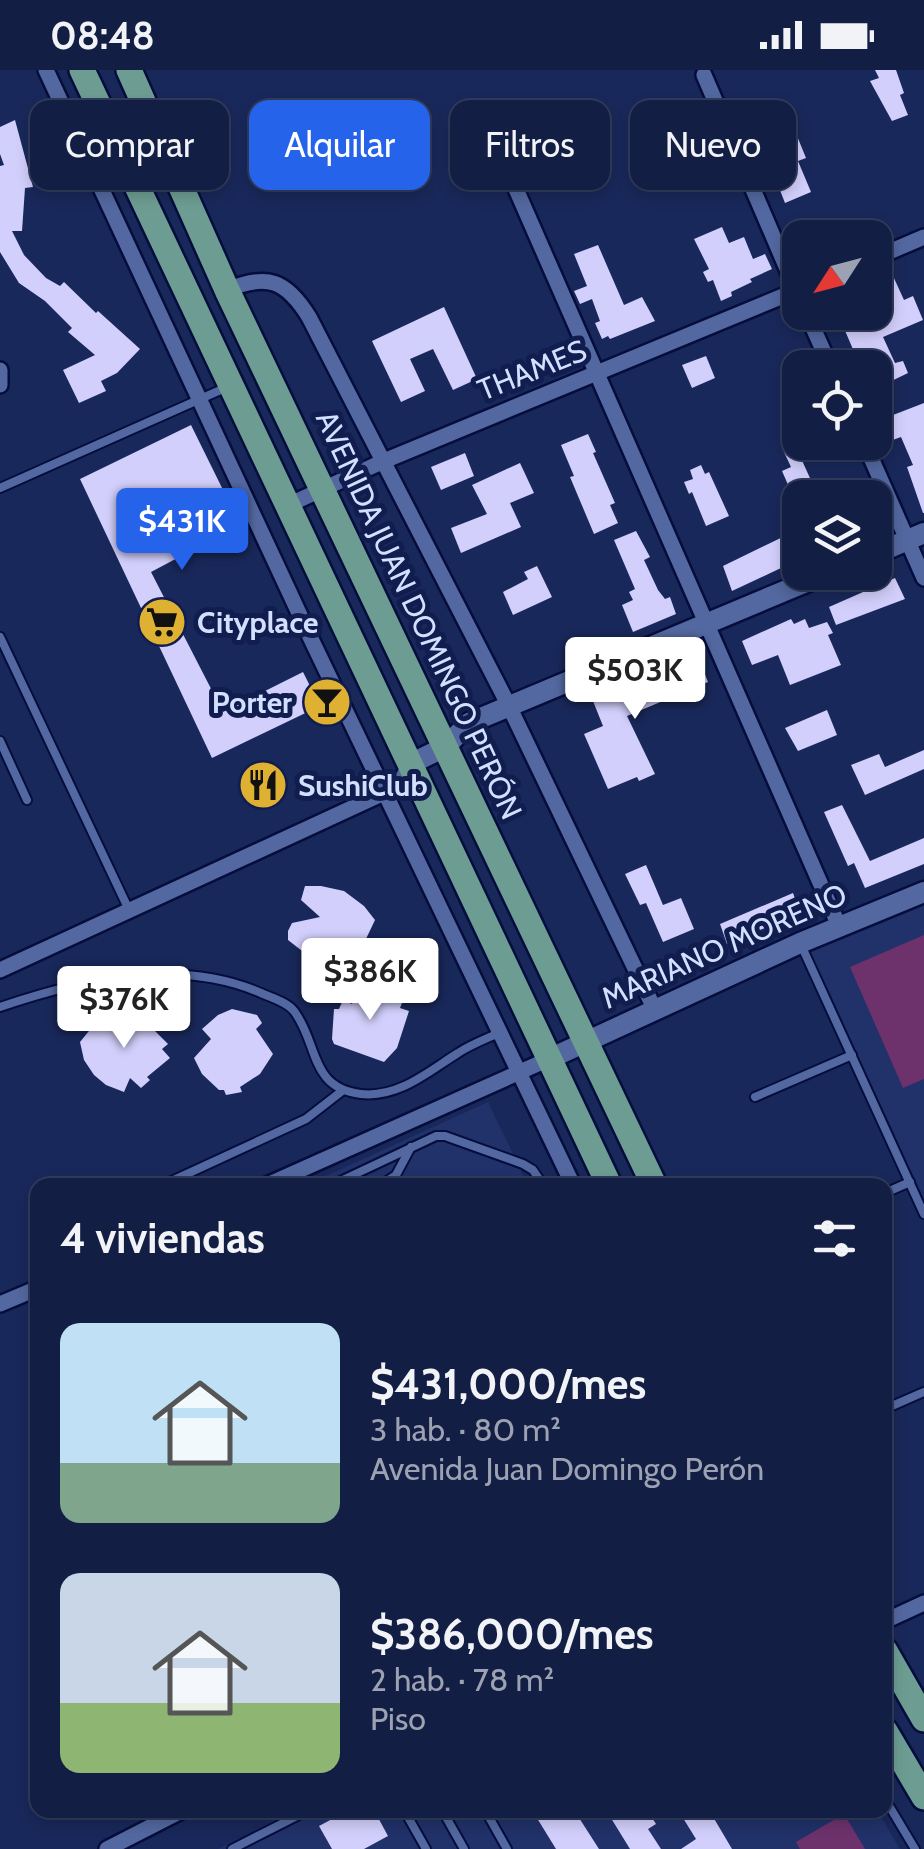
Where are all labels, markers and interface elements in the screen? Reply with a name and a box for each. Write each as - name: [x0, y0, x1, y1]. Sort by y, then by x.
- text: 08:48: [50, 12, 155, 59]
- chip: Comprar: [30, 100, 229, 190]
- chip: Alquilar: [249, 100, 430, 190]
- chip: Filtros: [450, 100, 610, 190]
- chip: Nuevo: [630, 100, 796, 190]
- north arrow: [782, 220, 892, 330]
- map controls: [782, 220, 892, 590]
- street label: THAMES: [472, 331, 592, 409]
- button: locate: [782, 350, 892, 460]
- street label: AVENIDA JUAN DOMINGO PERÓN: [308, 405, 530, 825]
- button: layers: [782, 480, 892, 590]
- pin: $431K: [112, 488, 252, 573]
- text: $431K: [138, 501, 226, 540]
- supermarket icon: Cityplace: [136, 596, 188, 648]
- place label: Cityplace: [197, 604, 319, 641]
- pin: $503K: [565, 637, 705, 722]
- text: $503K: [587, 650, 683, 689]
- bar icon: Porter: [301, 676, 353, 728]
- place label: Porter: [212, 684, 292, 721]
- restaurant icon: SushiClub: [237, 759, 289, 811]
- place label: SushiClub: [298, 767, 428, 804]
- street label: MARIANO MORENO: [596, 875, 852, 1017]
- pin: $386K: [300, 938, 440, 1023]
- text: $386K: [323, 951, 417, 990]
- pin: $376K: [54, 966, 194, 1051]
- text: $376K: [79, 979, 169, 1018]
- icon: filters: [807, 1211, 862, 1266]
- text: 4 viviendas: [60, 1212, 265, 1264]
- text: $431,000/mes: [370, 1358, 646, 1410]
- icon: home: [140, 1363, 260, 1483]
- text: 3 hab. · 80 m²: [370, 1410, 561, 1449]
- text: Avenida Juan Domingo Perón: [370, 1449, 764, 1488]
- text: $386,000/mes: [370, 1608, 654, 1660]
- icon: home: [140, 1613, 260, 1733]
- text: 2 hab. · 78 m²: [370, 1660, 554, 1699]
- text: Piso: [370, 1699, 426, 1738]

